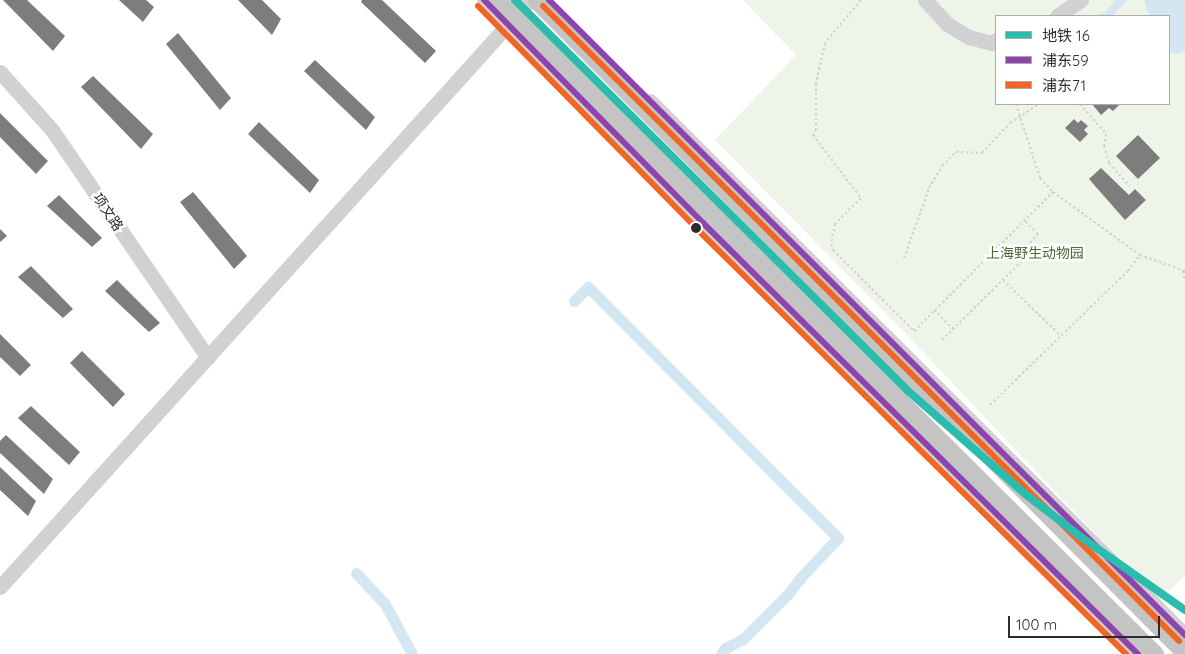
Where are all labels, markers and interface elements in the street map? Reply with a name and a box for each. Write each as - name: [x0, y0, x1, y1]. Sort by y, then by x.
- legend: [995, 15, 1170, 105]
- text: 地铁 16: [1042, 26, 1090, 45]
- text: 浦东59: [1042, 51, 1089, 70]
- text: 浦东71: [1042, 76, 1086, 95]
- street label: 项文路: [89, 190, 127, 234]
- unlabelled marker: [691, 223, 701, 233]
- park label: 上海野生动物园: [986, 245, 1084, 261]
- scale bar: [1010, 606, 1162, 638]
- text: 100 m: [1016, 615, 1057, 634]

